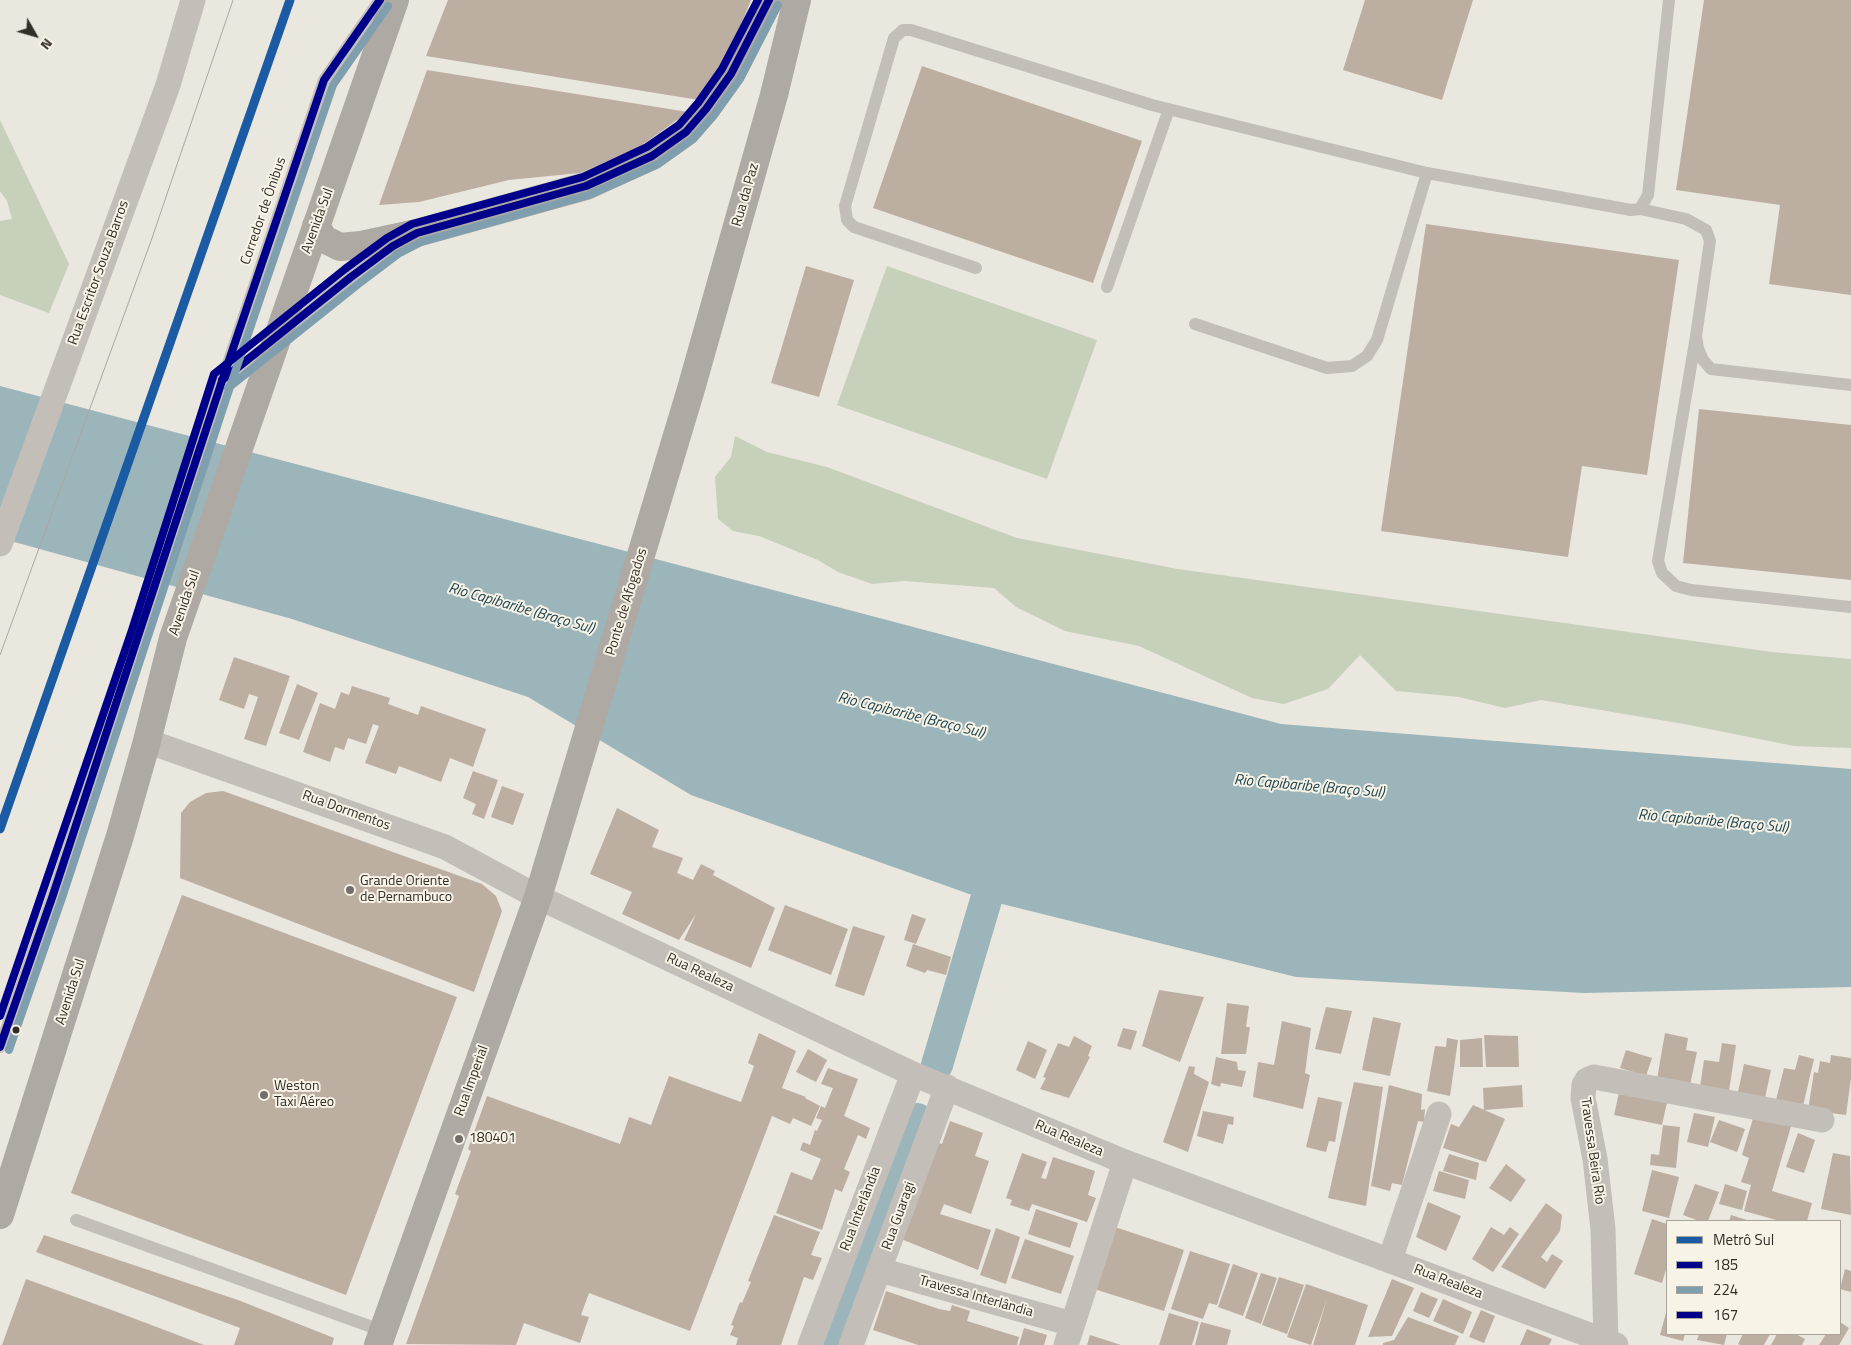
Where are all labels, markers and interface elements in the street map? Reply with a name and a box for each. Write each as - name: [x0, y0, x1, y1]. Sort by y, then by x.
- north arrow: [10, 10, 60, 60]
- text: N: [36, 34, 58, 55]
- street label: Corredor de Ônibus: [238, 155, 290, 267]
- street label: Rua da Paz: [729, 161, 763, 229]
- street label: Avenida Sul: [298, 186, 338, 256]
- street label: Rua Escritor Souza Barros: [65, 198, 133, 348]
- street label: Ponte de Afogados: [603, 546, 651, 658]
- street label: Avenida Sul: [166, 568, 204, 638]
- water label: Rio Capibaribe (Braço Sul): [446, 580, 596, 638]
- water label: Rio Capibaribe (Braço Sul): [836, 689, 986, 743]
- water label: Rio Capibaribe (Braço Sul): [1233, 771, 1385, 803]
- street label: Rua Dormentos: [300, 787, 392, 835]
- water label: Rio Capibaribe (Braço Sul): [1637, 806, 1789, 838]
- place label: Grande Oriente de Pernambuco: [360, 874, 452, 906]
- marker: Grande Oriente de Pernambuco: [344, 884, 356, 896]
- street label: Rua Realeza: [664, 950, 736, 996]
- street label: Avenida Sul: [52, 957, 90, 1027]
- unlabelled marker: [11, 1025, 21, 1035]
- street label: Rua Imperial: [451, 1043, 493, 1119]
- place label: Weston Taxi Aéreo: [274, 1079, 334, 1112]
- marker: Weston Taxi Aéreo: [258, 1089, 270, 1101]
- street label: Travessa Beira Rio: [1576, 1097, 1608, 1205]
- street label: Rua Realeza: [1032, 1117, 1106, 1161]
- place label: 180401: [469, 1131, 516, 1147]
- marker: 180401: [453, 1133, 465, 1145]
- street label: Rua Interlândia: [837, 1164, 885, 1254]
- street label: Rua Guaragi: [879, 1180, 919, 1252]
- legend: [1666, 1220, 1841, 1335]
- text: Metrô Sul: [1713, 1228, 1774, 1251]
- text: 185: [1713, 1253, 1738, 1276]
- street label: Rua Realeza: [1411, 1261, 1485, 1303]
- street label: Travessa Interlândia: [917, 1273, 1035, 1321]
- text: 224: [1713, 1278, 1738, 1301]
- text: 167: [1713, 1303, 1738, 1326]

